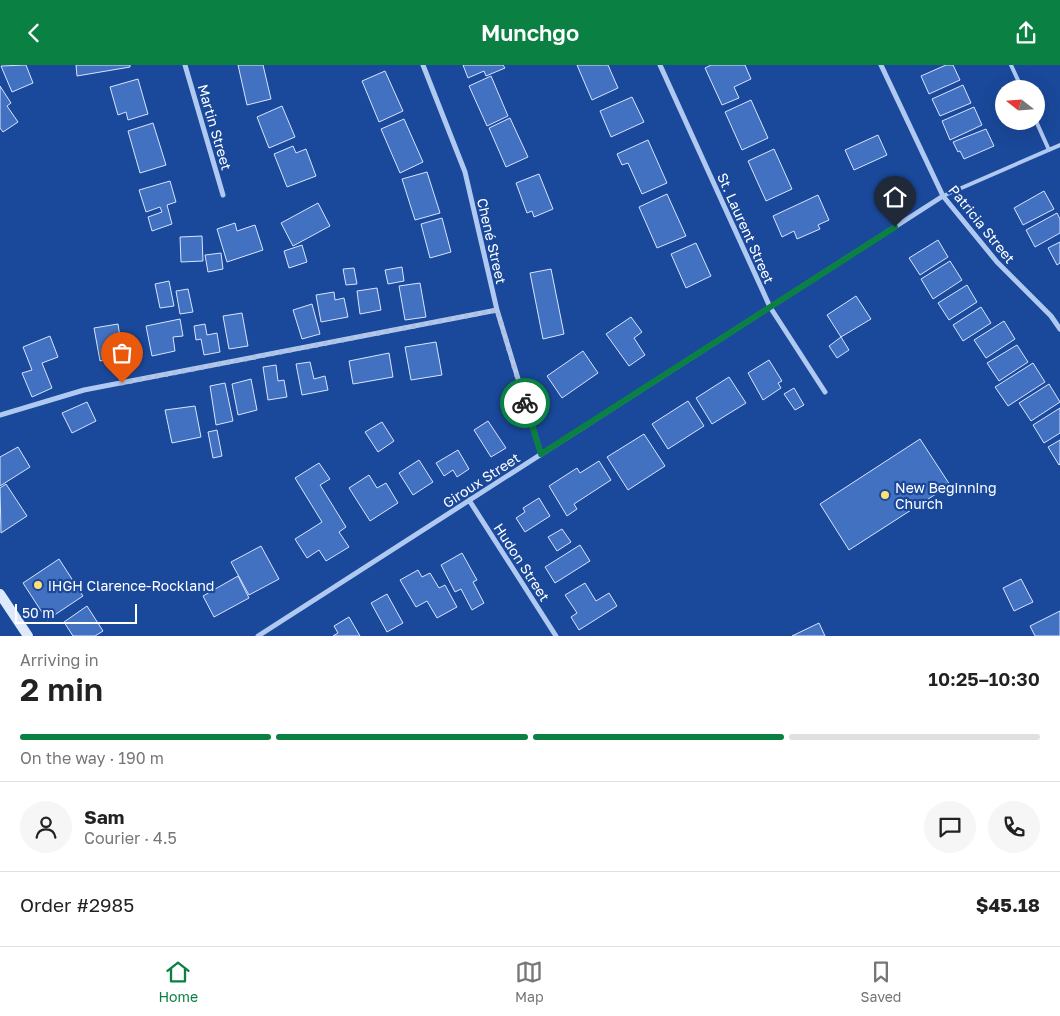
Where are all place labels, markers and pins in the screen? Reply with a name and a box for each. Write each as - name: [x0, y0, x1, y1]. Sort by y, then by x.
- pin: [874, 176, 916, 227]
- pin: [101, 332, 143, 383]
- place label: New Beginning Church: [895, 479, 997, 512]
- marker: New Beginning Church: [879, 489, 891, 501]
- place label: iHGH Clarence-Rockland: [48, 577, 214, 594]
- marker: iHGH Clarence-Rockland: [32, 579, 44, 591]

